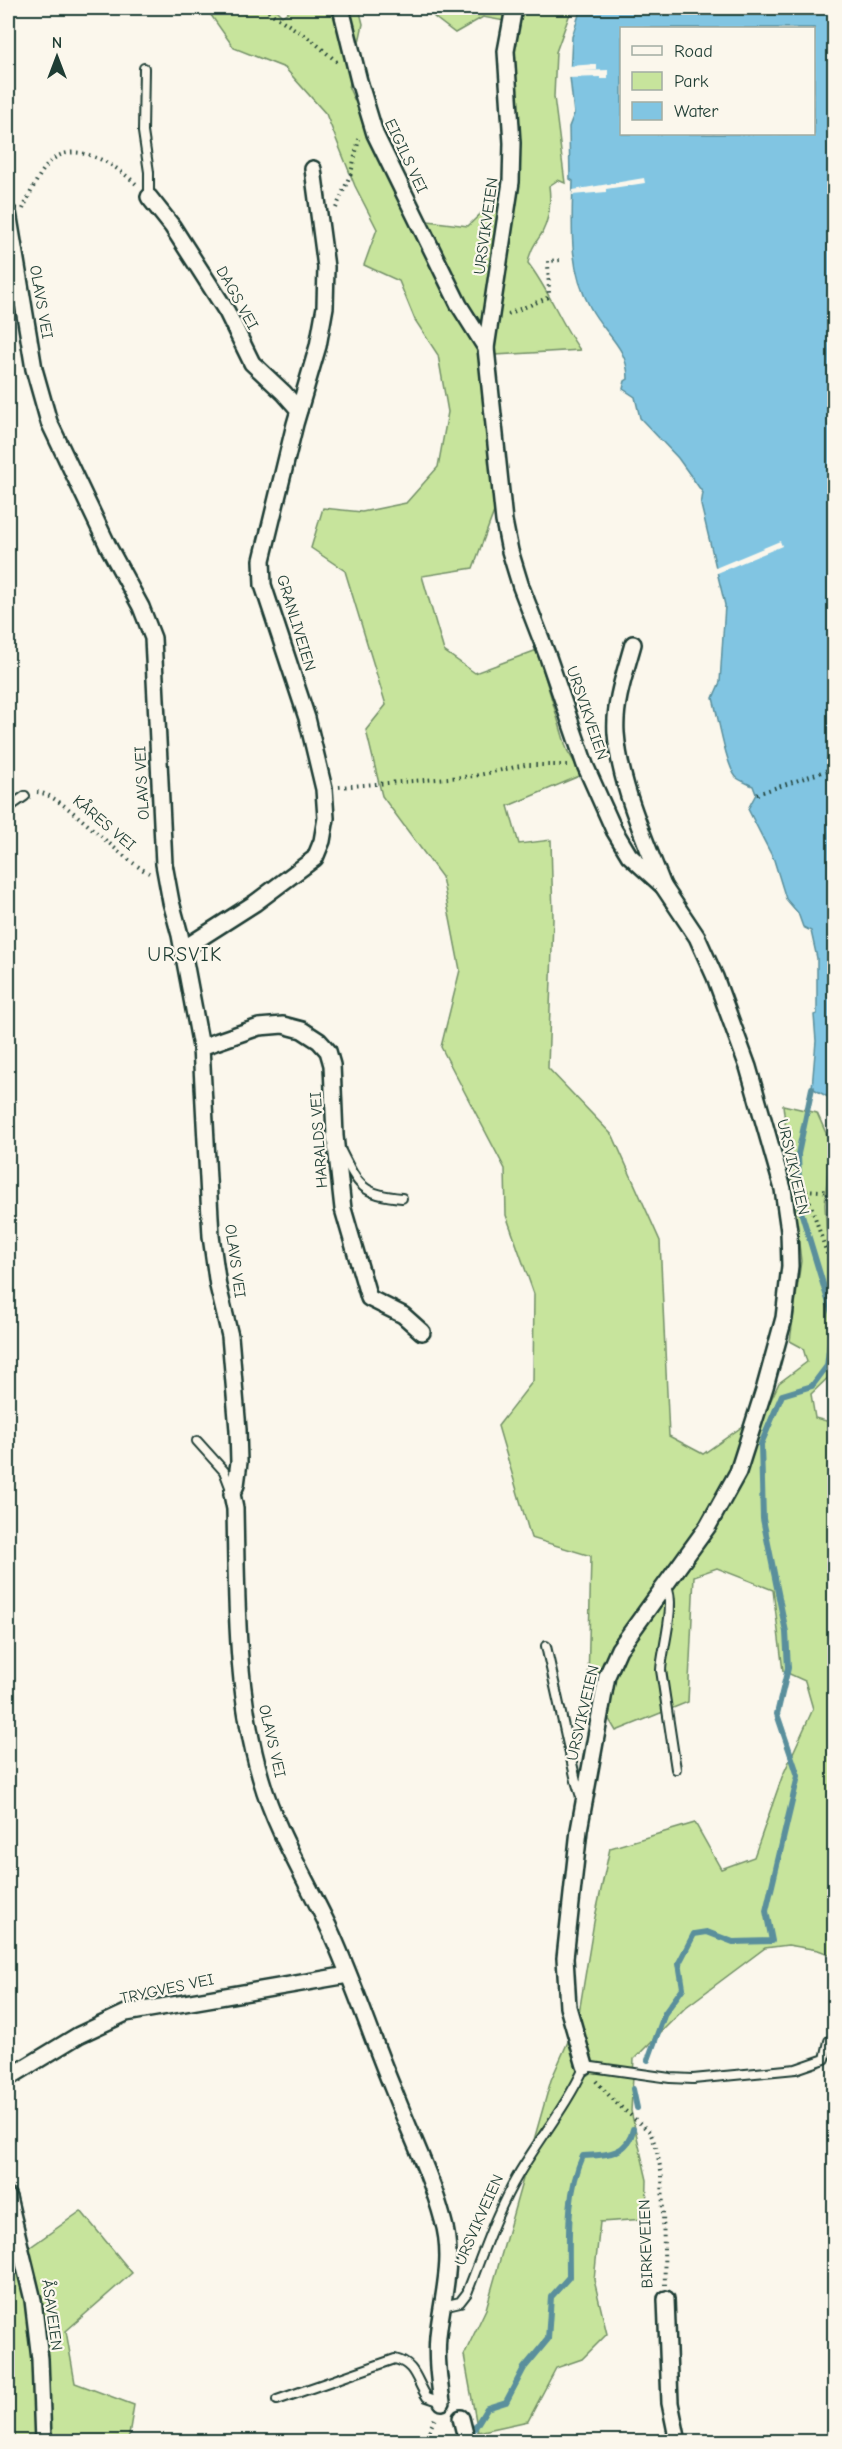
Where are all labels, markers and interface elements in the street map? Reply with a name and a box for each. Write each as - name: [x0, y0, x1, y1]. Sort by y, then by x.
- north arrow: [27, 27, 87, 87]
- legend: [620, 27, 815, 135]
- text: N: [52, 34, 62, 52]
- text: Road: [674, 41, 713, 62]
- text: Park: [674, 71, 709, 92]
- text: Water: [674, 101, 719, 122]
- street label: EIGILS VEI: [381, 116, 431, 196]
- street label: URSVIKVEIEN: [470, 176, 502, 276]
- street label: DAGS VEI: [212, 263, 262, 333]
- street label: OLAVS VEI: [26, 264, 56, 340]
- street label: GRANLIVEIEN: [273, 573, 319, 673]
- street label: URSVIKVEIEN: [563, 664, 611, 762]
- street label: OLAVS VEI: [131, 746, 153, 820]
- street label: KÅRES VEI: [69, 791, 140, 854]
- district label: URSVIK: [147, 943, 223, 966]
- street label: HARALDS VEI: [307, 1091, 331, 1189]
- street label: URSVIKVEIEN: [773, 1117, 813, 1217]
- street label: OLAVS VEI: [221, 1223, 249, 1299]
- street label: URSVIKVEIEN: [563, 1663, 603, 1763]
- street label: OLAVS VEI: [255, 1703, 289, 1779]
- street label: TRYGVES VEI: [119, 1970, 215, 2008]
- street label: URSVIKVEIEN: [451, 2172, 507, 2268]
- street label: BIRKEVEIEN: [635, 2199, 657, 2289]
- street label: ÅSAVEIEN: [38, 2278, 67, 2352]

